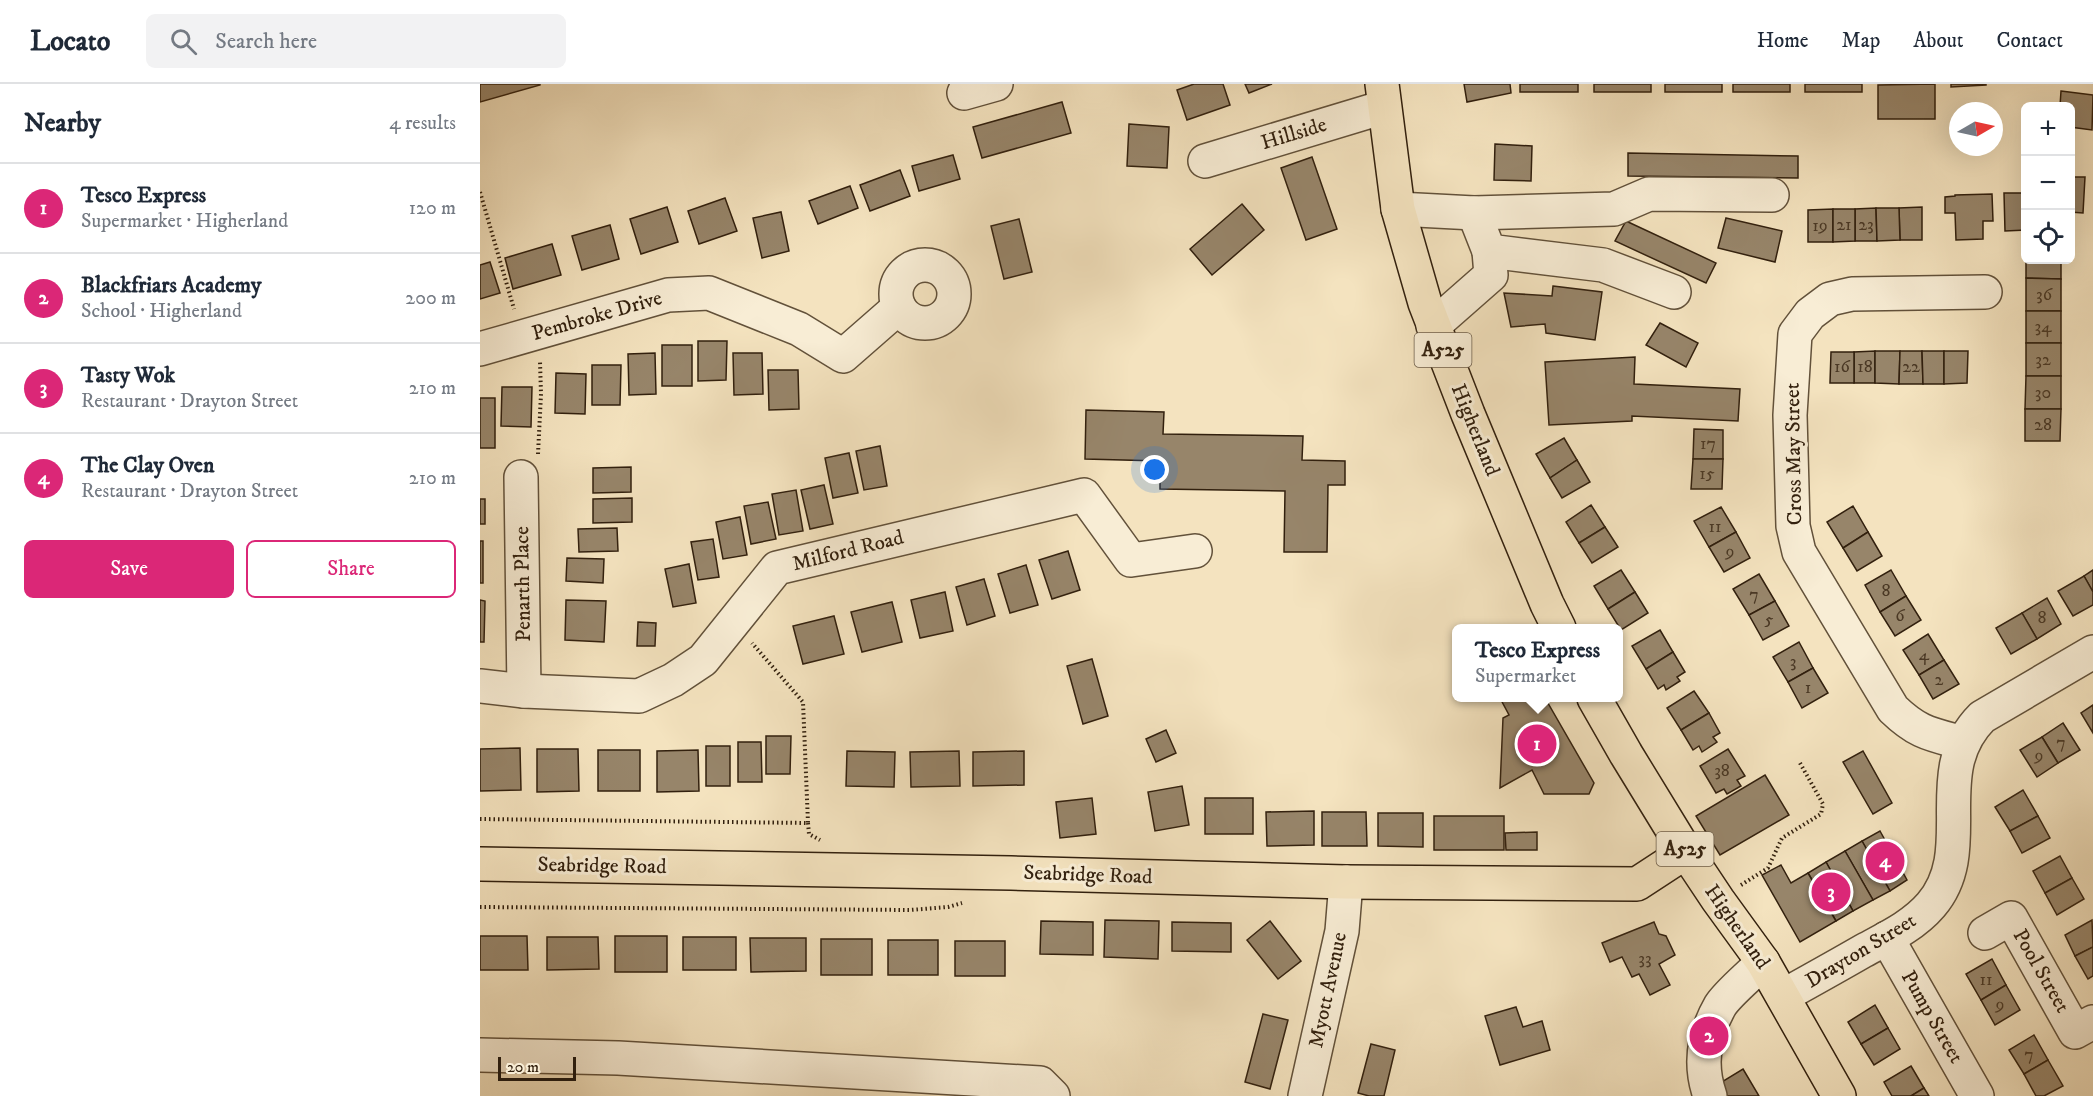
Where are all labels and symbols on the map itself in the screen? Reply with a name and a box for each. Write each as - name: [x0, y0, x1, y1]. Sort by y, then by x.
- north arrow: [1949, 102, 2003, 156]
- street label: Hillside: [1258, 112, 1330, 156]
- house number: 21: [1836, 214, 1852, 236]
- house number: 23: [1858, 214, 1874, 236]
- house number: 19: [1812, 215, 1828, 237]
- house number: 36: [2036, 284, 2053, 306]
- street label: Pembroke Drive: [529, 285, 665, 347]
- house number: 34: [2034, 316, 2052, 338]
- road number: A525: [1414, 333, 1472, 367]
- house number: 32: [2035, 349, 2051, 371]
- house number: 16: [1834, 356, 1851, 378]
- house number: 18: [1857, 356, 1873, 378]
- house number: 22: [1902, 356, 1920, 378]
- street label: Higherland: [1445, 380, 1505, 480]
- street label: Cross May Street: [1780, 382, 1808, 525]
- house number: 30: [2035, 382, 2051, 404]
- house number: 28: [2034, 414, 2052, 436]
- house number: 17: [1700, 433, 1716, 455]
- your location: [1140, 455, 1169, 484]
- house number: 15: [1699, 463, 1715, 485]
- house number: 11: [1708, 516, 1722, 538]
- street label: Milford Road: [790, 524, 907, 577]
- street label: Penarth Place: [509, 526, 537, 642]
- house number: 9: [1725, 541, 1734, 563]
- house number: 8: [1881, 580, 1891, 602]
- house number: 7: [1749, 584, 1759, 606]
- house number: 6: [1895, 605, 1905, 627]
- house number: 8: [2037, 607, 2047, 629]
- house number: 5: [1765, 609, 1774, 631]
- house number: 4: [1919, 644, 1930, 666]
- house number: 3: [1790, 651, 1796, 673]
- house number: 2: [1935, 669, 1944, 691]
- house number: 1: [1805, 677, 1811, 699]
- pin: 1: [1518, 722, 1556, 766]
- house number: 7: [2056, 732, 2066, 754]
- house number: 9: [2034, 745, 2043, 767]
- house number: 38: [1714, 760, 1730, 782]
- road number: A525: [1656, 832, 1714, 866]
- pin: 4: [1866, 838, 1904, 884]
- street label: Seabridge Road: [537, 852, 667, 880]
- street label: Seabridge Road: [1023, 860, 1153, 890]
- pin: 3: [1812, 870, 1850, 914]
- street label: Higherland: [1698, 880, 1776, 975]
- street label: Drayton Street: [1801, 908, 1921, 994]
- street label: Pool Street: [2007, 924, 2076, 1018]
- street label: Myott Avenue: [1303, 930, 1353, 1050]
- house number: 33: [1638, 948, 1652, 970]
- street label: Pump Street: [1895, 966, 1969, 1068]
- house number: 11: [1979, 969, 1993, 991]
- house number: 9: [1995, 994, 2004, 1016]
- pin: 2: [1690, 1014, 1728, 1058]
- house number: 7: [2024, 1044, 2034, 1066]
- scale bar: [498, 1054, 576, 1082]

